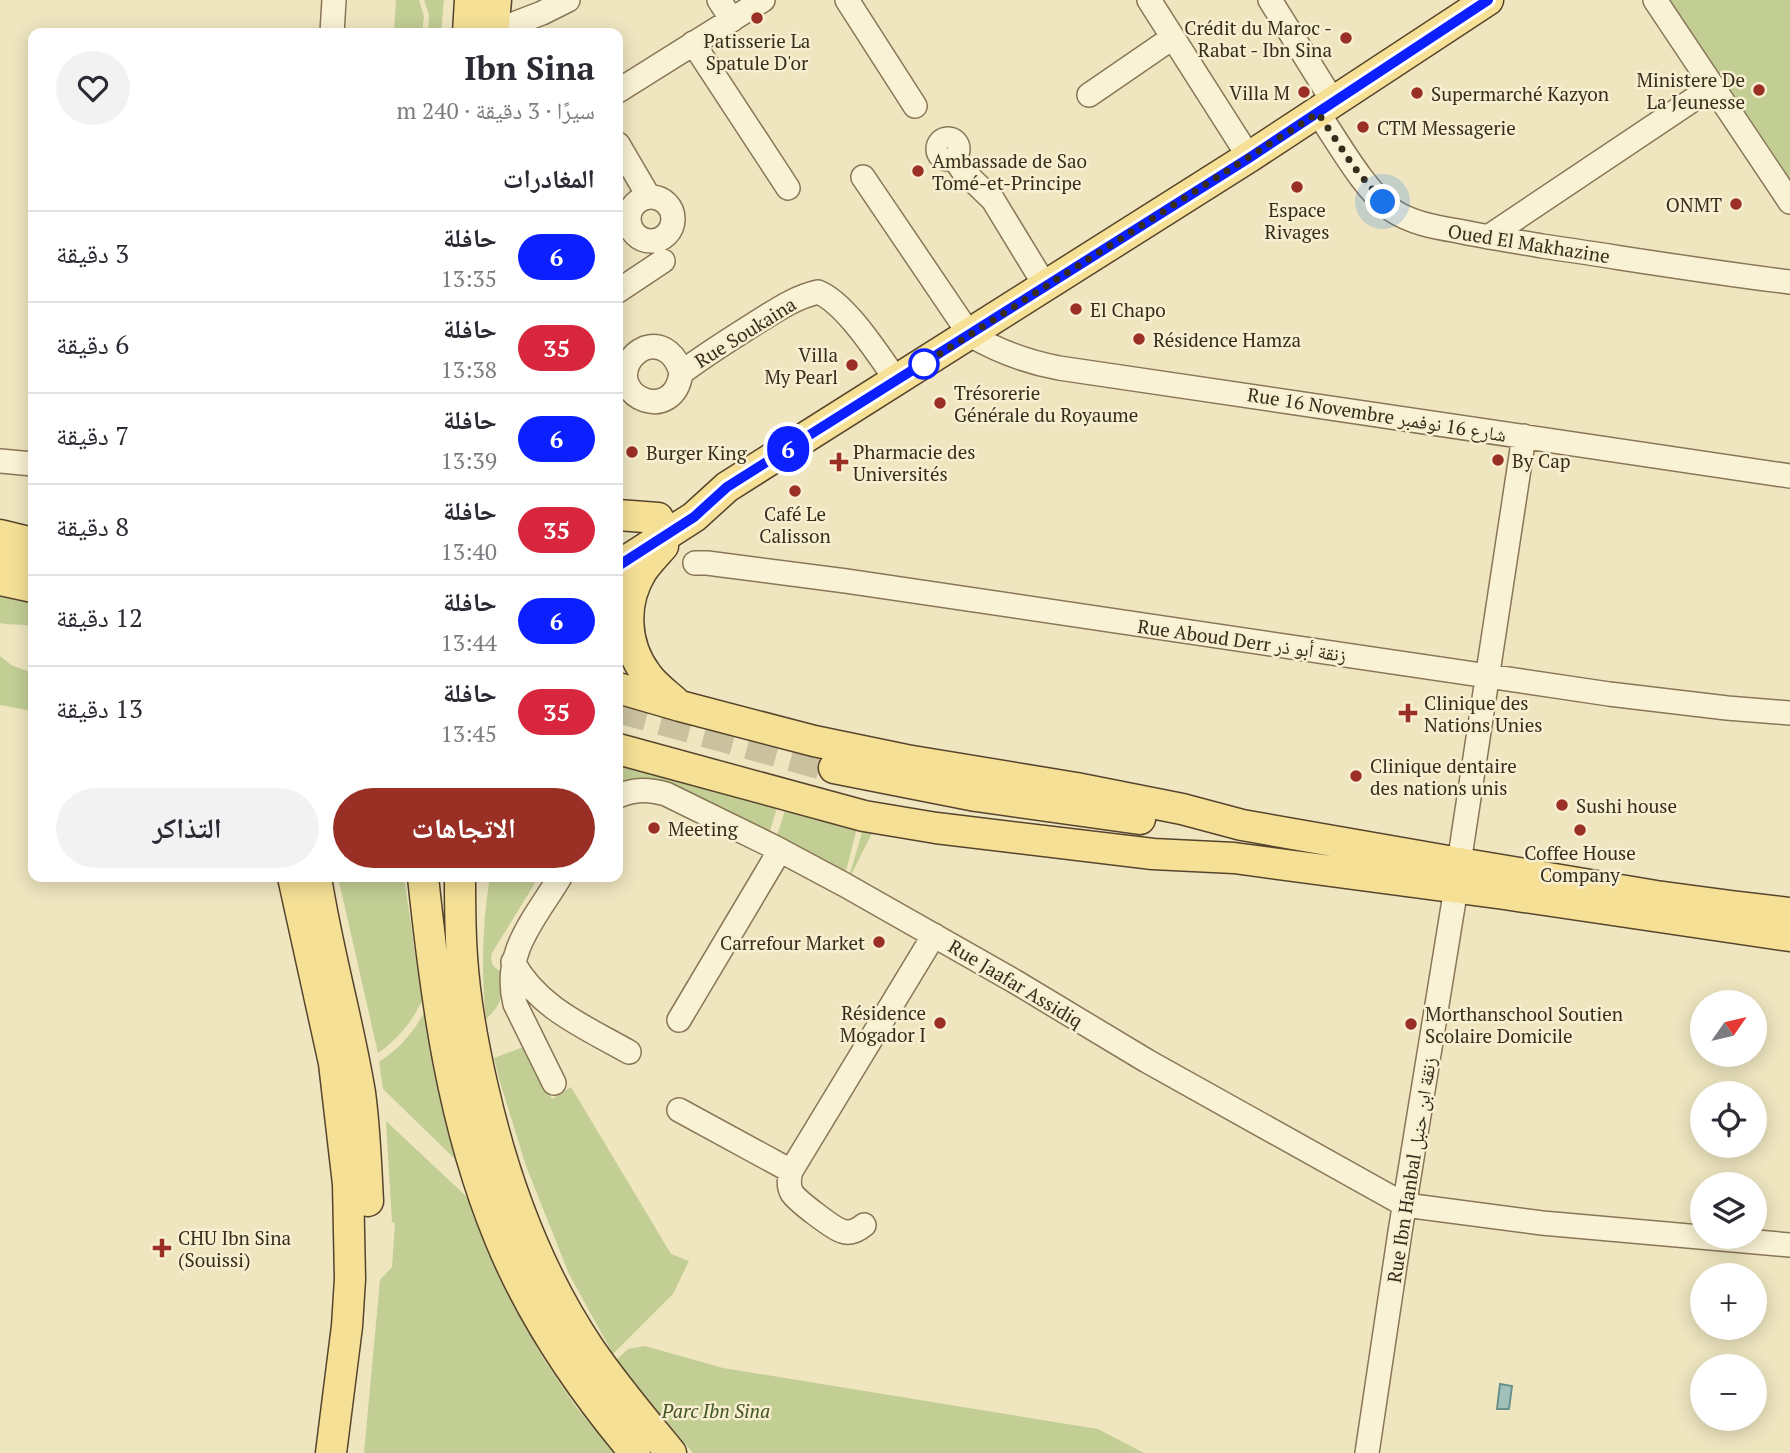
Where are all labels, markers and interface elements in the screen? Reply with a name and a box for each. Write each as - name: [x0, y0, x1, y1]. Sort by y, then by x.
- marker: Patisserie La Spatule D'or: [749, 10, 765, 26]
- place label: Crédit du Maroc - Rabat - Ibn Sina: [1184, 15, 1332, 62]
- place label: Patisserie La Spatule D'or: [704, 28, 811, 75]
- marker: Crédit du Maroc - Rabat - Ibn Sina: [1338, 30, 1354, 46]
- text: Ibn Sina: [464, 46, 595, 89]
- button: heart: [56, 51, 130, 125]
- place label: Ministere De La Jeunesse: [1636, 67, 1745, 114]
- place label: Villa M: [1229, 80, 1290, 105]
- place label: Supermarché Kazyon: [1431, 81, 1609, 106]
- marker: Ministere De La Jeunesse: [1751, 82, 1767, 98]
- marker: Villa M: [1296, 84, 1312, 100]
- marker: Supermarché Kazyon: [1409, 85, 1425, 101]
- text: سيرًا · 3 دقيقة · 240 m: [397, 95, 595, 126]
- place label: CTM Messagerie: [1377, 115, 1516, 140]
- marker: CTM Messagerie: [1355, 119, 1371, 135]
- place label: Ambassade de Sao Tomé-et-Principe: [932, 148, 1087, 195]
- text: المغادرات: [503, 161, 595, 195]
- marker: Ambassade de Sao Tomé-et-Principe: [910, 163, 926, 179]
- marker: Espace Rivages: [1289, 179, 1305, 195]
- your location: [1365, 184, 1400, 219]
- place label: ONMT: [1666, 192, 1722, 217]
- marker: ONMT: [1728, 196, 1744, 212]
- place label: Espace Rivages: [1265, 197, 1329, 244]
- street label: Oued El Makhazine: [1446, 218, 1612, 268]
- text: حافلة: [443, 220, 497, 254]
- text: 3 دقيقة: [56, 236, 129, 270]
- text: 6: [550, 241, 563, 273]
- text: 13:35: [440, 263, 497, 294]
- street label: Rue Soukaina: [690, 291, 801, 373]
- place label: El Chapo: [1090, 297, 1166, 322]
- marker: El Chapo: [1068, 301, 1084, 317]
- text: حافلة: [443, 311, 497, 345]
- text: 6 دقيقة: [56, 327, 129, 361]
- place label: Résidence Hamza: [1153, 327, 1301, 352]
- marker: Résidence Hamza: [1131, 331, 1147, 347]
- text: 35: [543, 332, 570, 364]
- place label: Villa My Pearl: [764, 342, 838, 389]
- unlabelled marker: [909, 349, 939, 379]
- text: 13:38: [440, 354, 497, 385]
- marker: Villa My Pearl: [844, 357, 860, 373]
- place label: Trésorerie Générale du Royaume: [954, 380, 1138, 427]
- street label: Rue 16 Novembre شارع 16 نوفمبر: [1246, 381, 1508, 447]
- marker: Trésorerie Générale du Royaume: [932, 395, 948, 411]
- text: حافلة: [443, 402, 497, 436]
- text: 7 دقيقة: [56, 418, 129, 452]
- text: 6: [550, 423, 563, 455]
- line badge: 6: [765, 426, 811, 472]
- text: 6: [781, 433, 795, 465]
- place label: Pharmacie des Universités: [853, 439, 975, 486]
- place label: Burger King: [646, 440, 748, 465]
- marker: Burger King: [624, 444, 640, 460]
- text: 13:39: [440, 445, 497, 476]
- place label: By Cap: [1512, 448, 1570, 473]
- marker: By Cap: [1490, 452, 1506, 468]
- marker: Pharmacie des Universités: [831, 454, 847, 470]
- marker: Café Le Calisson: [787, 483, 803, 499]
- text: حافلة: [443, 493, 497, 527]
- place label: Café Le Calisson: [759, 501, 831, 548]
- text: 8 دقيقة: [56, 509, 129, 543]
- text: 35: [543, 514, 570, 546]
- text: 13:40: [440, 536, 497, 567]
- text: حافلة: [443, 584, 497, 618]
- text: 12 دقيقة: [56, 600, 143, 634]
- text: 6: [550, 605, 563, 637]
- street label: Rue Aboud Derr زنقة أبو ذر: [1136, 613, 1348, 667]
- text: 13:44: [440, 627, 497, 658]
- text: حافلة: [443, 675, 497, 709]
- place label: Clinique des Nations Unies: [1424, 690, 1542, 737]
- text: 13 دقيقة: [56, 691, 143, 725]
- text: 35: [543, 696, 570, 728]
- marker: Clinique des Nations Unies: [1398, 703, 1418, 723]
- text: 13:45: [440, 718, 497, 749]
- place label: Clinique dentaire des nations unis: [1370, 753, 1517, 800]
- marker: Clinique dentaire des nations unis: [1348, 768, 1364, 784]
- button: التذاكر: [56, 788, 319, 868]
- button: الاتجاهات: [333, 788, 595, 868]
- place label: Sushi house: [1576, 793, 1677, 818]
- marker: Sushi house: [1554, 797, 1570, 813]
- place label: Meeting: [668, 816, 739, 841]
- marker: Meeting: [646, 820, 662, 836]
- marker: Coffee House Company: [1572, 822, 1588, 838]
- place label: Coffee House Company: [1524, 840, 1636, 887]
- place label: Carrefour Market: [720, 930, 865, 955]
- street label: Rue Jaafar Assidiq: [944, 933, 1088, 1033]
- marker: Carrefour Market: [871, 934, 887, 950]
- north arrow: [1690, 990, 1768, 1068]
- map controls: [1690, 990, 1767, 1431]
- place label: Résidence Mogador I: [840, 1000, 926, 1047]
- place label: Morthanschool Soutien Scolaire Domicile: [1425, 1001, 1623, 1048]
- marker: Résidence Mogador I: [932, 1015, 948, 1031]
- marker: Morthanschool Soutien Scolaire Domicile: [1403, 1016, 1419, 1032]
- street label: Rue Ibn Hanbal زنقة ابن حنبل: [1381, 1055, 1441, 1285]
- button: locate: [1690, 1081, 1767, 1158]
- button: layers: [1690, 1172, 1767, 1249]
- place label: CHU Ibn Sina (Souissi): [178, 1225, 292, 1272]
- marker: CHU Ibn Sina (Souissi): [152, 1238, 172, 1258]
- button: +: [1690, 1263, 1767, 1340]
- button: −: [1690, 1354, 1767, 1431]
- park label: Parc Ibn Sina: [661, 1398, 770, 1423]

